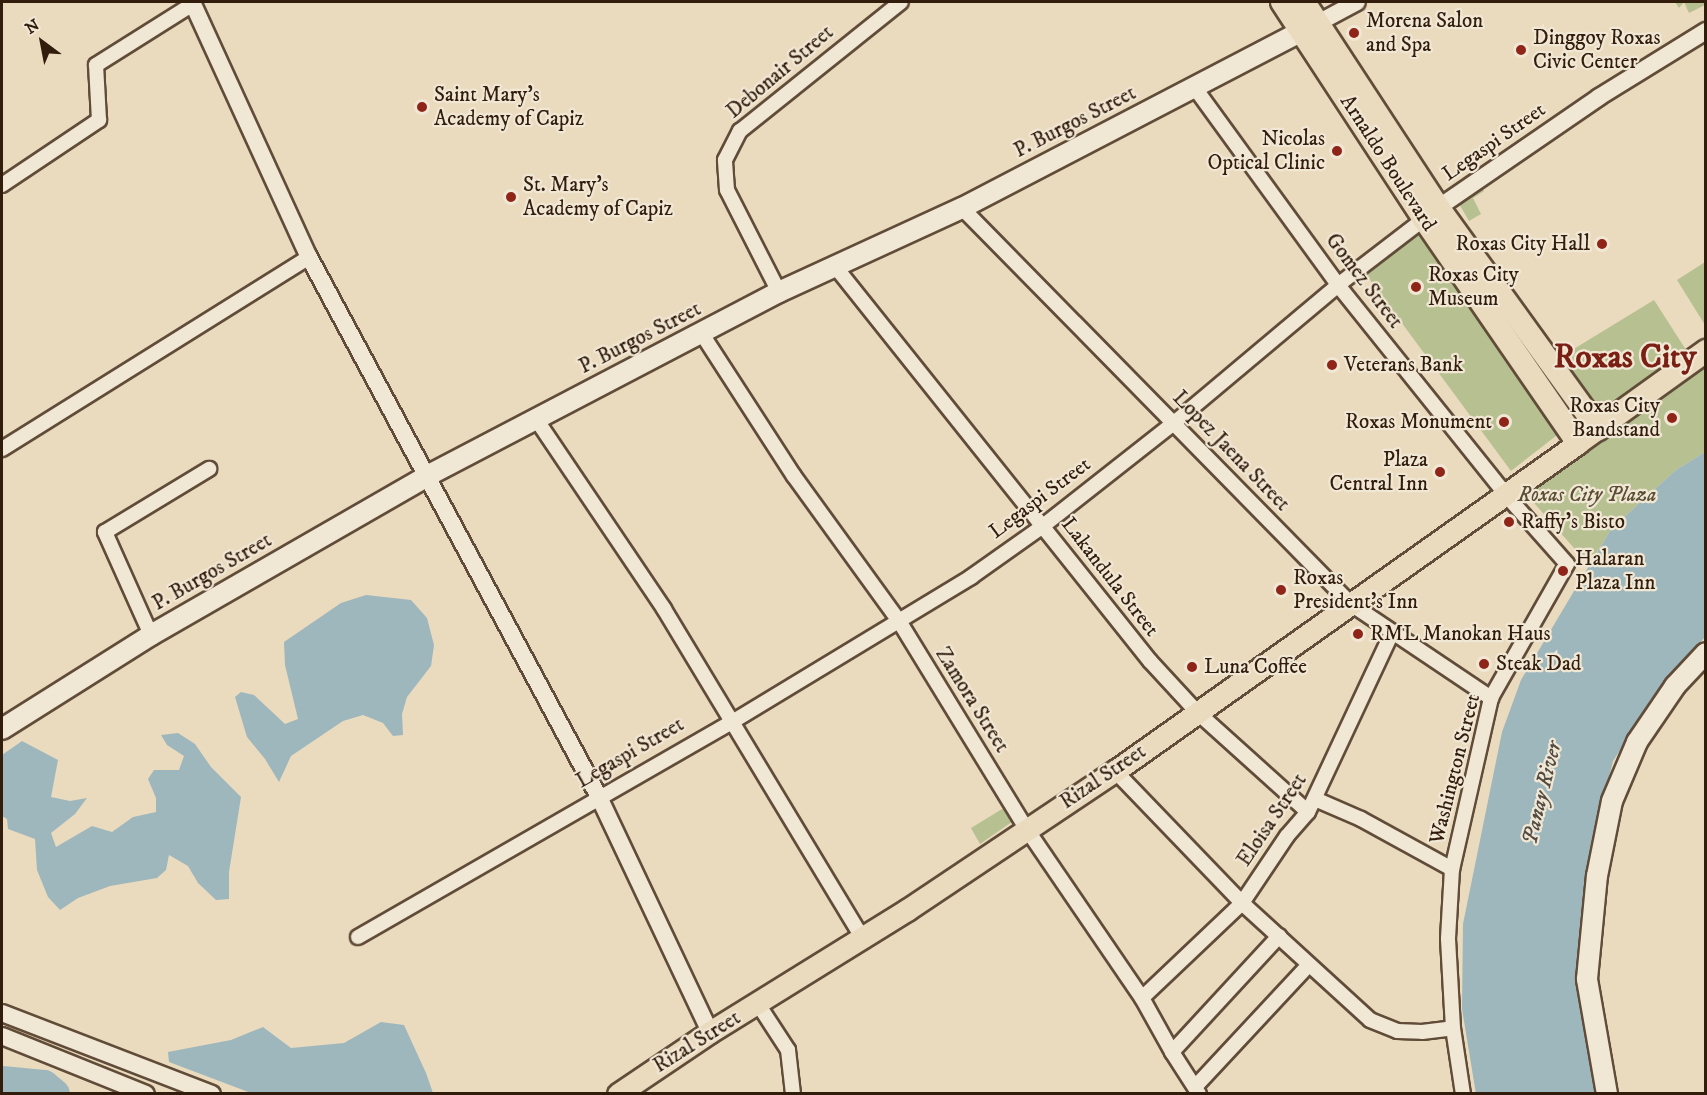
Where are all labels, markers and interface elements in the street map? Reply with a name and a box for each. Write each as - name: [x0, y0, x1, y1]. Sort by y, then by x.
- place label: Morena Salon and Spa: [1366, 8, 1483, 58]
- north arrow: [12, 12, 72, 72]
- text: N: [22, 15, 43, 39]
- street label: Debonair Street: [721, 20, 839, 124]
- place label: Dinggoy Roxas Civic Center: [1533, 25, 1660, 75]
- marker: Morena Salon and Spa: [1347, 26, 1361, 40]
- marker: Dinggoy Roxas Civic Center: [1514, 43, 1528, 57]
- street label: P. Burgos Street: [1010, 80, 1140, 164]
- place label: Saint Mary's Academy of Capiz: [434, 82, 584, 132]
- street label: Arnaldo Boulevard: [1335, 90, 1441, 236]
- street label: Legaspi Street: [1438, 97, 1550, 187]
- marker: Saint Mary's Academy of Capiz: [415, 100, 429, 114]
- place label: Nicolas Optical Clinic: [1208, 126, 1325, 176]
- marker: Nicolas Optical Clinic: [1330, 144, 1344, 158]
- place label: St. Mary's Academy of Capiz: [523, 172, 673, 222]
- marker: St. Mary's Academy of Capiz: [504, 190, 518, 204]
- street label: Gomez Street: [1320, 228, 1408, 334]
- place label: Roxas City Hall: [1456, 231, 1590, 257]
- marker: Roxas City Hall: [1595, 237, 1609, 251]
- place label: Roxas City Museum: [1428, 262, 1519, 312]
- marker: Roxas City Museum: [1409, 280, 1423, 294]
- street label: P. Burgos Street: [575, 296, 705, 380]
- district label: Roxas City: [1554, 338, 1696, 378]
- place label: Veterans Bank: [1344, 352, 1463, 378]
- marker: Veterans Bank: [1325, 358, 1339, 372]
- street label: Lopez Jaena Street: [1167, 385, 1295, 517]
- place label: Roxas City Bandstand: [1569, 393, 1660, 443]
- place label: Roxas Monument: [1345, 409, 1492, 435]
- marker: Roxas City Bandstand: [1665, 411, 1679, 425]
- marker: Roxas Monument: [1497, 415, 1511, 429]
- place label: Plaza Central Inn: [1330, 447, 1428, 497]
- street label: Legaspi Street: [984, 452, 1096, 544]
- marker: Plaza Central Inn: [1433, 465, 1447, 479]
- park label: Roxas City Plaza: [1518, 482, 1656, 508]
- place label: Raffy's Bisto: [1521, 509, 1625, 535]
- street label: Lakandula Street: [1056, 512, 1164, 642]
- marker: Raffy's Bisto: [1502, 515, 1516, 529]
- street label: P. Burgos Street: [148, 528, 276, 616]
- place label: Halaran Plaza Inn: [1575, 546, 1655, 596]
- marker: Halaran Plaza Inn: [1556, 564, 1570, 578]
- place label: Roxas President's Inn: [1293, 565, 1418, 615]
- marker: Roxas President's Inn: [1274, 583, 1288, 597]
- place label: RML Manokan Haus: [1370, 621, 1550, 647]
- marker: RML Manokan Haus: [1351, 627, 1365, 641]
- street label: Zamora Street: [930, 643, 1014, 757]
- place label: Steak Dad: [1496, 651, 1581, 677]
- place label: Luna Coffee: [1204, 654, 1307, 680]
- marker: Steak Dad: [1477, 657, 1491, 671]
- marker: Luna Coffee: [1185, 660, 1199, 674]
- street label: Washington Street: [1424, 691, 1486, 847]
- street label: Legaspi Street: [572, 712, 688, 794]
- street label: Rizal Street: [1055, 739, 1151, 815]
- water label: Panay River: [1516, 739, 1568, 847]
- street label: Eloisa Street: [1232, 769, 1312, 871]
- street label: Rizal Street: [649, 1005, 745, 1079]

